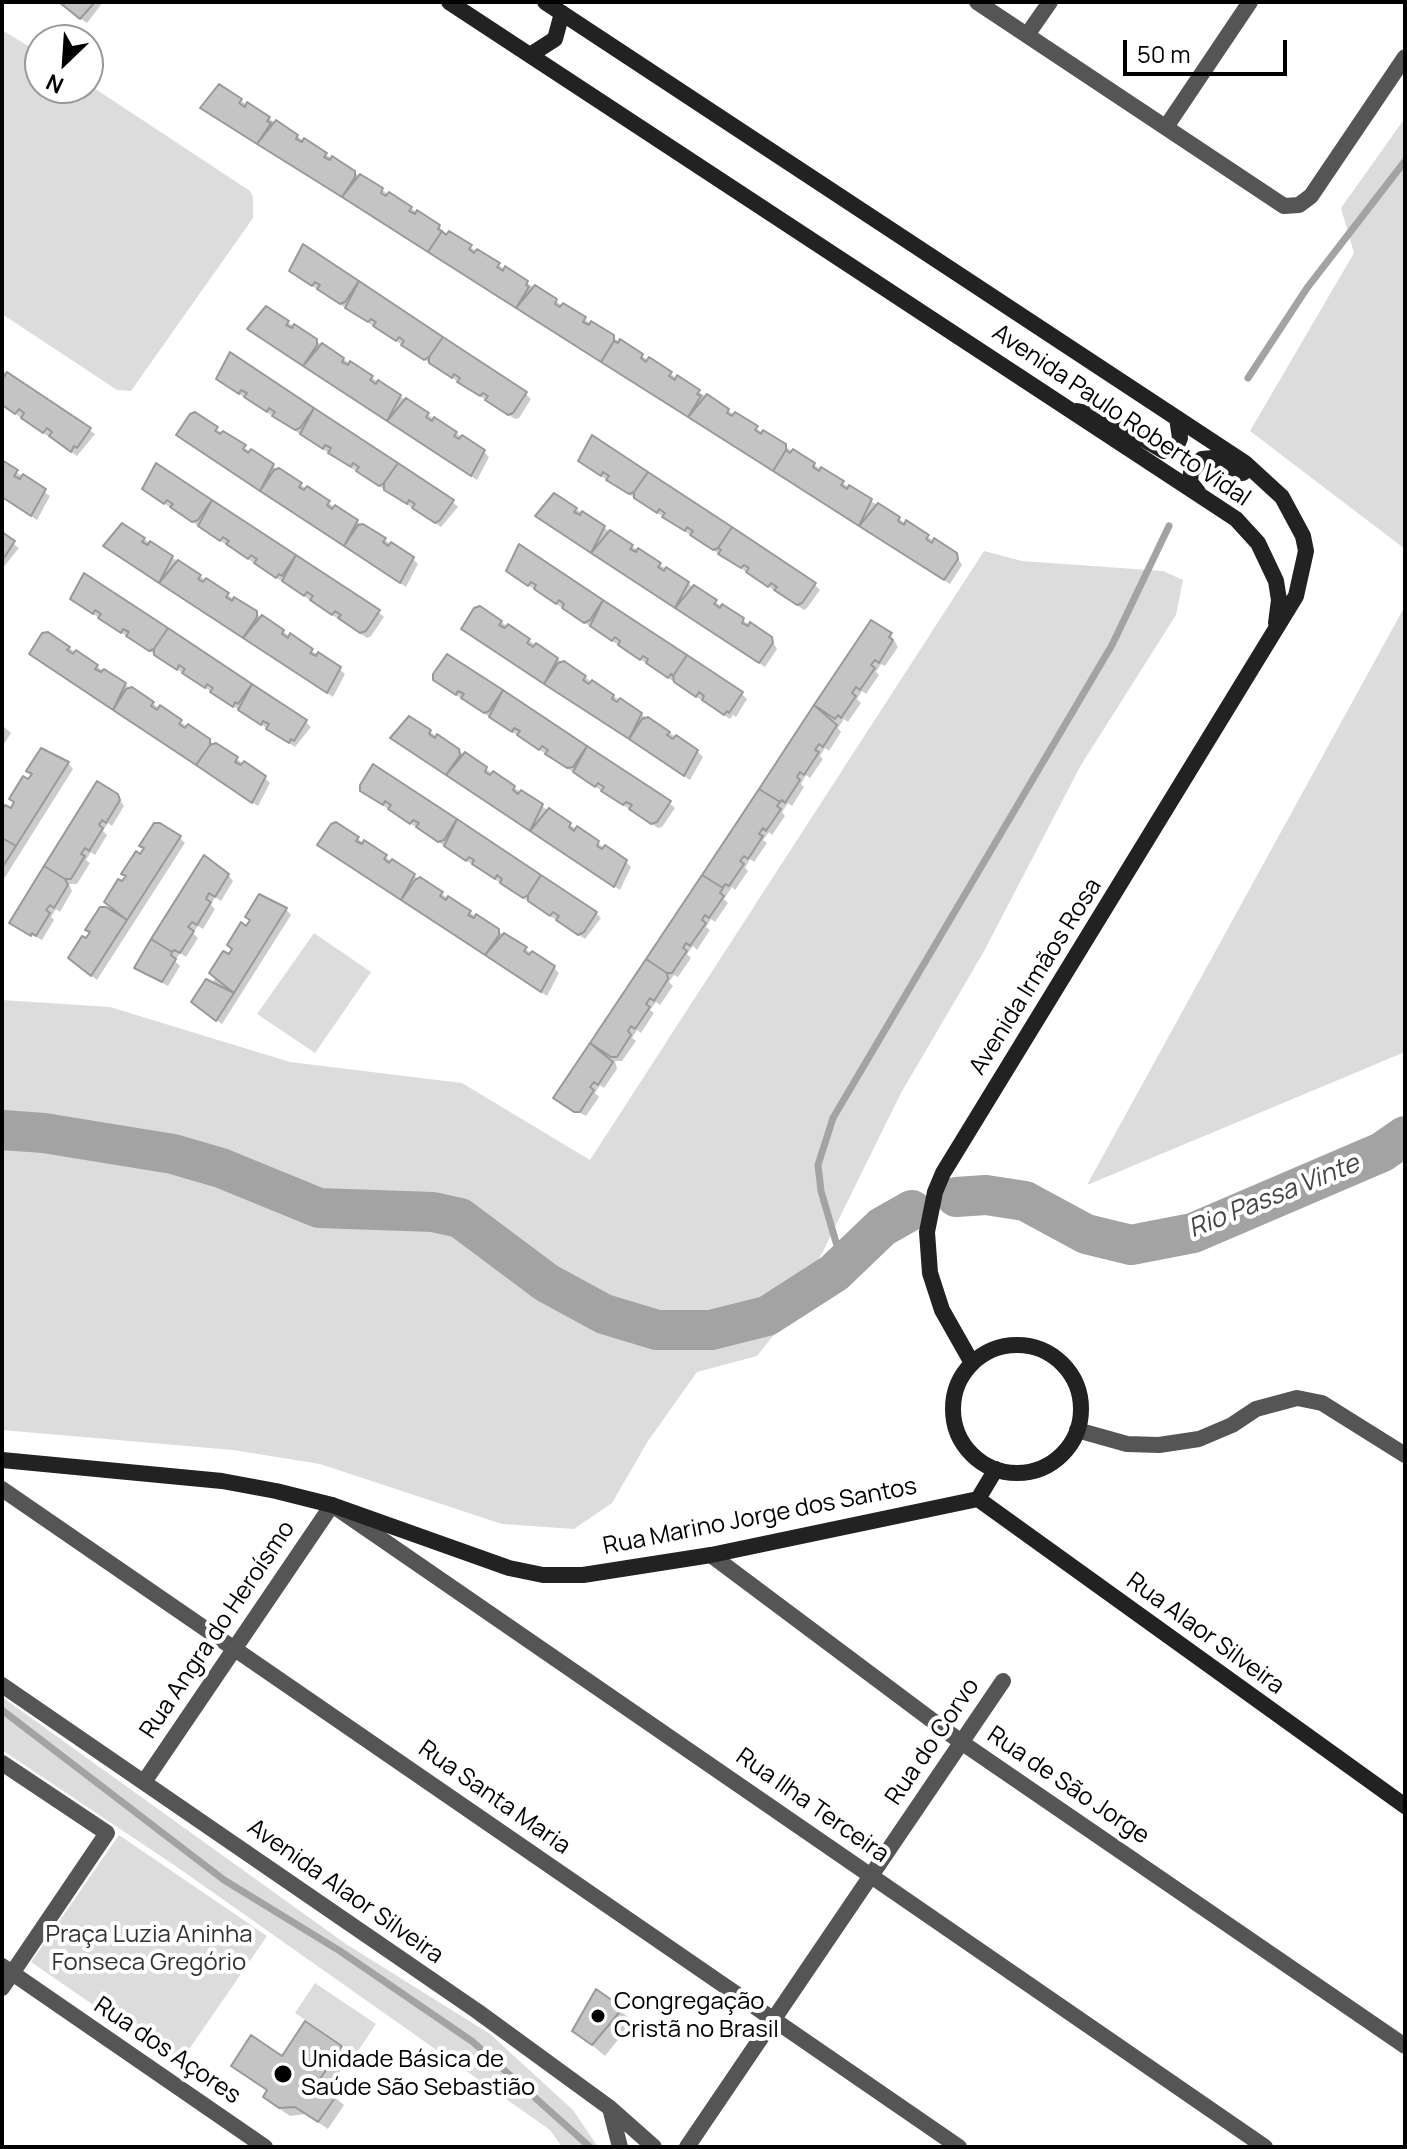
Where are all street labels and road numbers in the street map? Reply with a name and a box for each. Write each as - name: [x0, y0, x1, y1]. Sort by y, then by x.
- street label: Avenida Paulo Roberto Vidal: [986, 319, 1256, 513]
- street label: Avenida Irmãos Rosa: [964, 873, 1108, 1081]
- street label: Rua Marino Jorge dos Santos: [601, 1472, 919, 1562]
- street label: Rua Angra do Heroísmo: [134, 1516, 302, 1744]
- street label: Rua Alaor Silveira: [1120, 1567, 1290, 1701]
- street label: Rua do Corvo: [880, 1673, 986, 1811]
- street label: Rua de São Jorge: [981, 1721, 1155, 1851]
- street label: Rua Santa Maria: [413, 1735, 575, 1861]
- street label: Rua Ilha Terceira: [730, 1743, 894, 1869]
- street label: Avenida Alaor Silveira: [242, 1814, 448, 1970]
- street label: Rua dos Açores: [88, 1991, 246, 2111]

